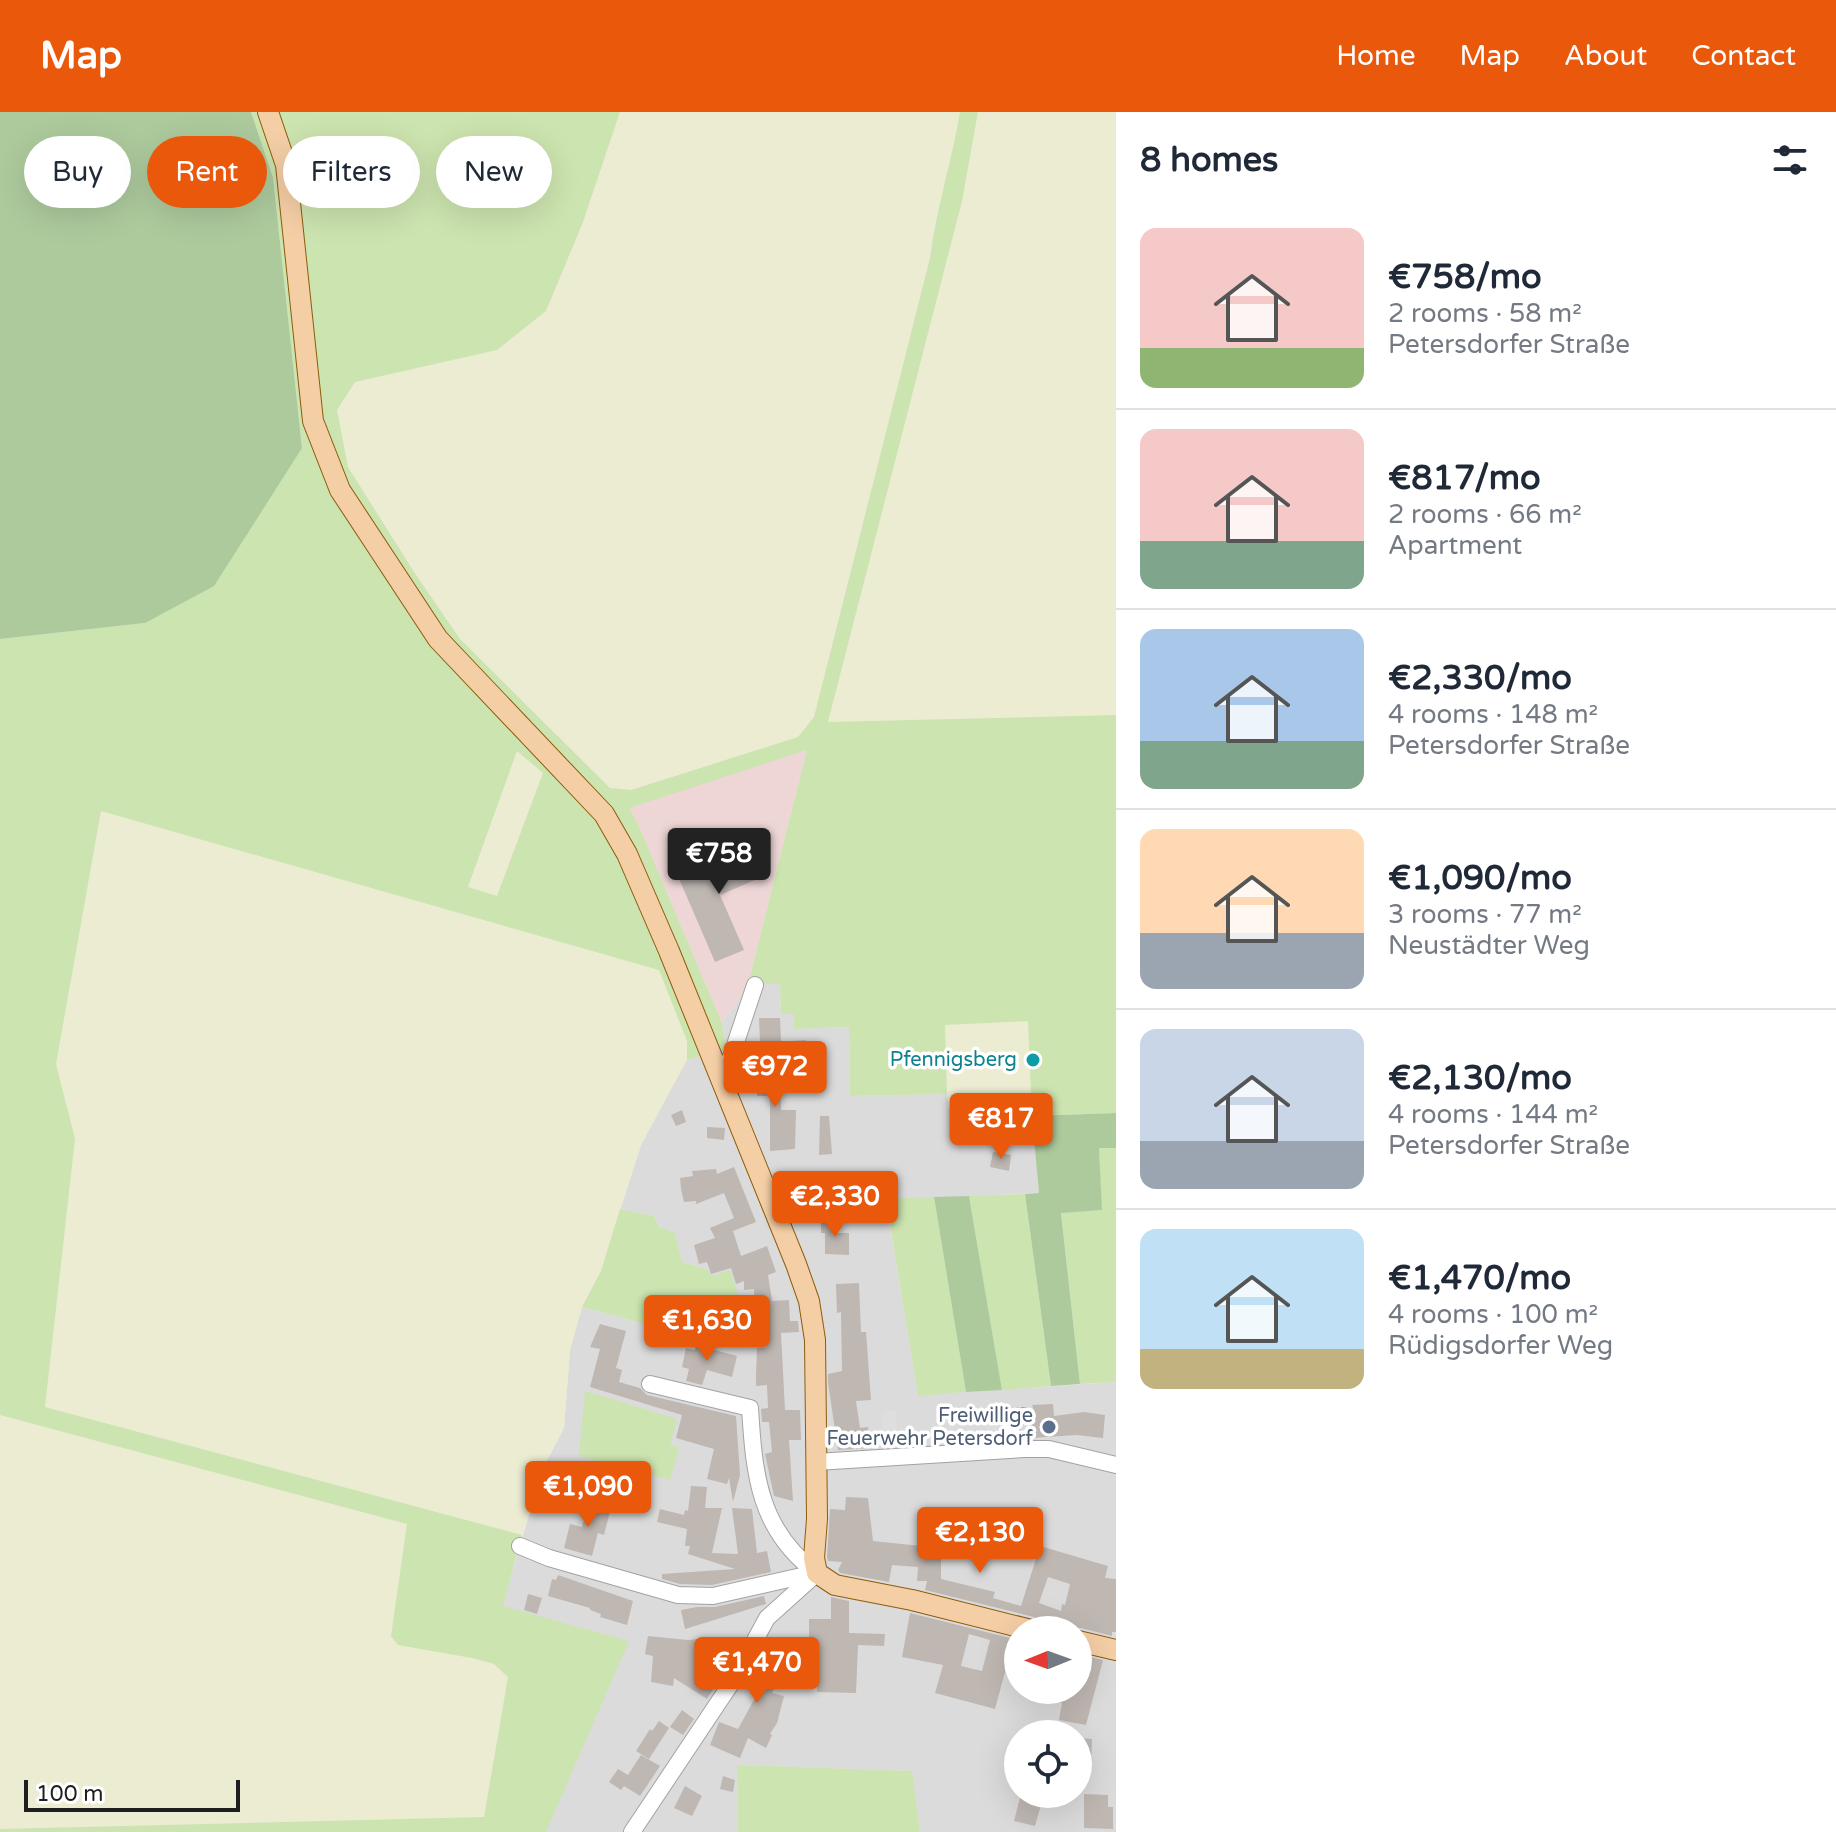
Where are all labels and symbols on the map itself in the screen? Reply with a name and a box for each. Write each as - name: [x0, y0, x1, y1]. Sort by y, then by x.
- pin: €758: [672, 828, 766, 896]
- pin: €972: [728, 1041, 822, 1109]
- place label: Pfennigsberg: [890, 1048, 1017, 1072]
- marker: Pfennigsberg: [1024, 1051, 1042, 1069]
- pin: €817: [954, 1093, 1048, 1161]
- pin: €2,330: [770, 1171, 900, 1239]
- pin: €1,630: [642, 1295, 772, 1363]
- place label: Freiwillige Feuerwehr Petersdorf: [826, 1404, 1033, 1451]
- marker: Freiwillige Feuerwehr Petersdorf: [1040, 1418, 1058, 1436]
- pin: €1,090: [523, 1461, 653, 1529]
- pin: €2,130: [915, 1507, 1045, 1575]
- north arrow: [1004, 1616, 1092, 1704]
- pin: €1,470: [692, 1637, 822, 1705]
- scale bar: [24, 1776, 240, 1812]

